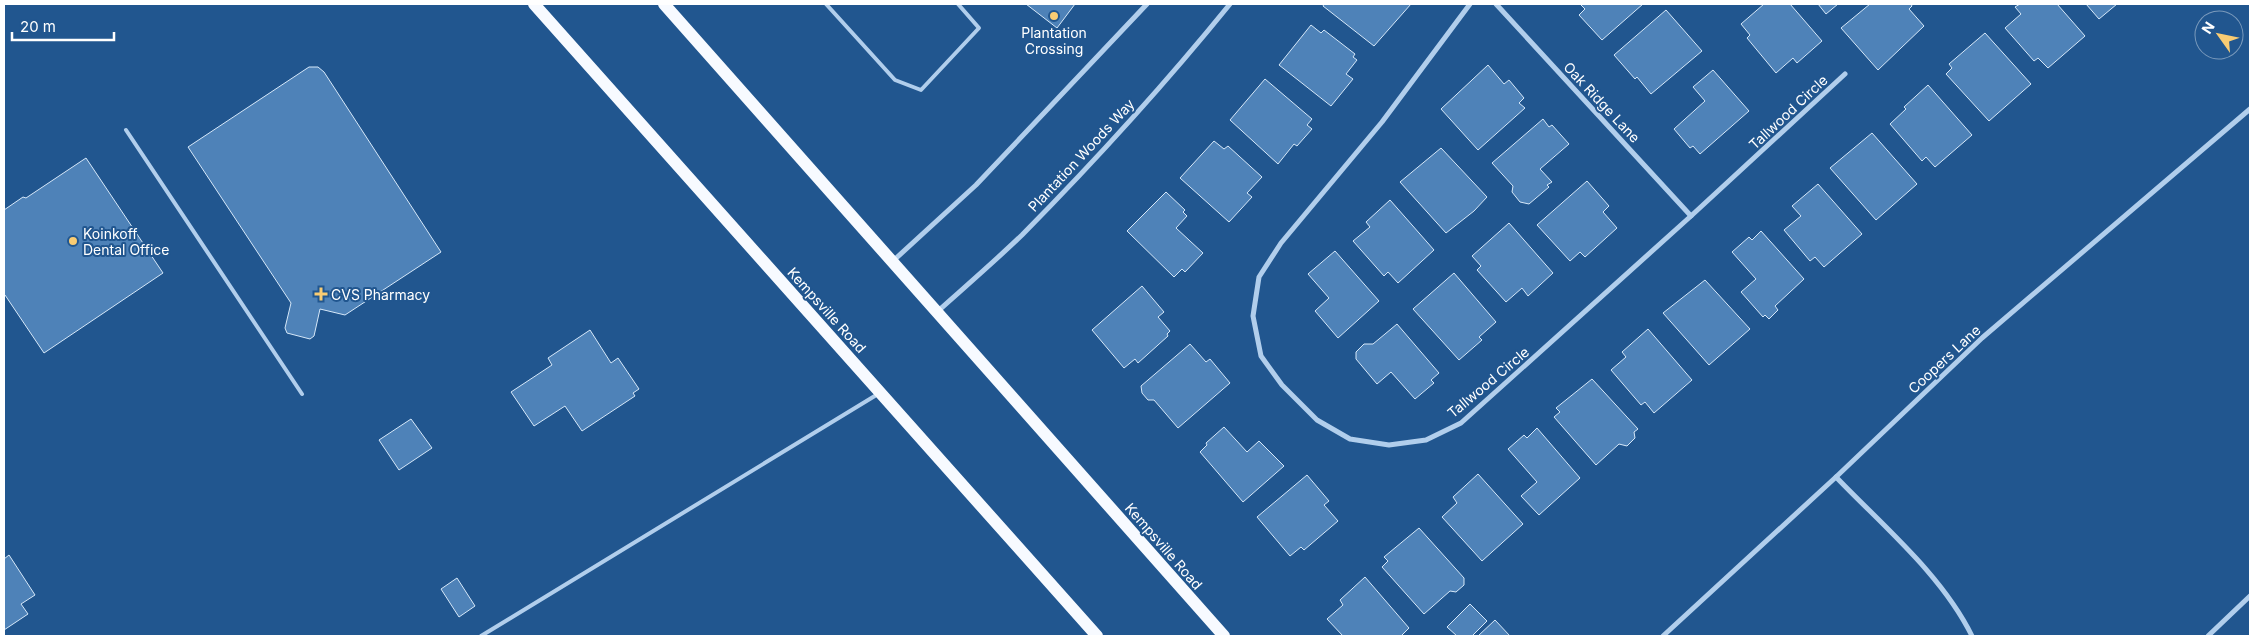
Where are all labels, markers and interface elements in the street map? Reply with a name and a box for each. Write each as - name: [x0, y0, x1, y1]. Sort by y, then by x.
- scale bar: [12, 10, 115, 42]
- marker: Plantation Crossing: [1048, 10, 1060, 22]
- north arrow: [2194, 10, 2244, 60]
- text: 20 m: [20, 17, 56, 36]
- text: N: [2198, 19, 2218, 37]
- place label: Plantation Crossing: [1021, 24, 1087, 57]
- street label: Oak Ridge Lane: [1560, 58, 1644, 146]
- street label: Tallwood Circle: [1745, 71, 1831, 153]
- street label: Plantation Woods Way: [1024, 95, 1138, 215]
- place label: Koinkoff Dental Office: [83, 225, 169, 258]
- marker: Koinkoff Dental Office: [67, 235, 79, 247]
- street label: Kempsville Road: [784, 264, 870, 356]
- place label: CVS Pharmacy: [331, 286, 430, 303]
- marker: CVS Pharmacy: [315, 288, 327, 300]
- street label: Coopers Lane: [1904, 321, 1984, 397]
- street label: Tallwood Circle: [1444, 343, 1532, 421]
- street label: Kempsville Road: [1122, 499, 1206, 593]

